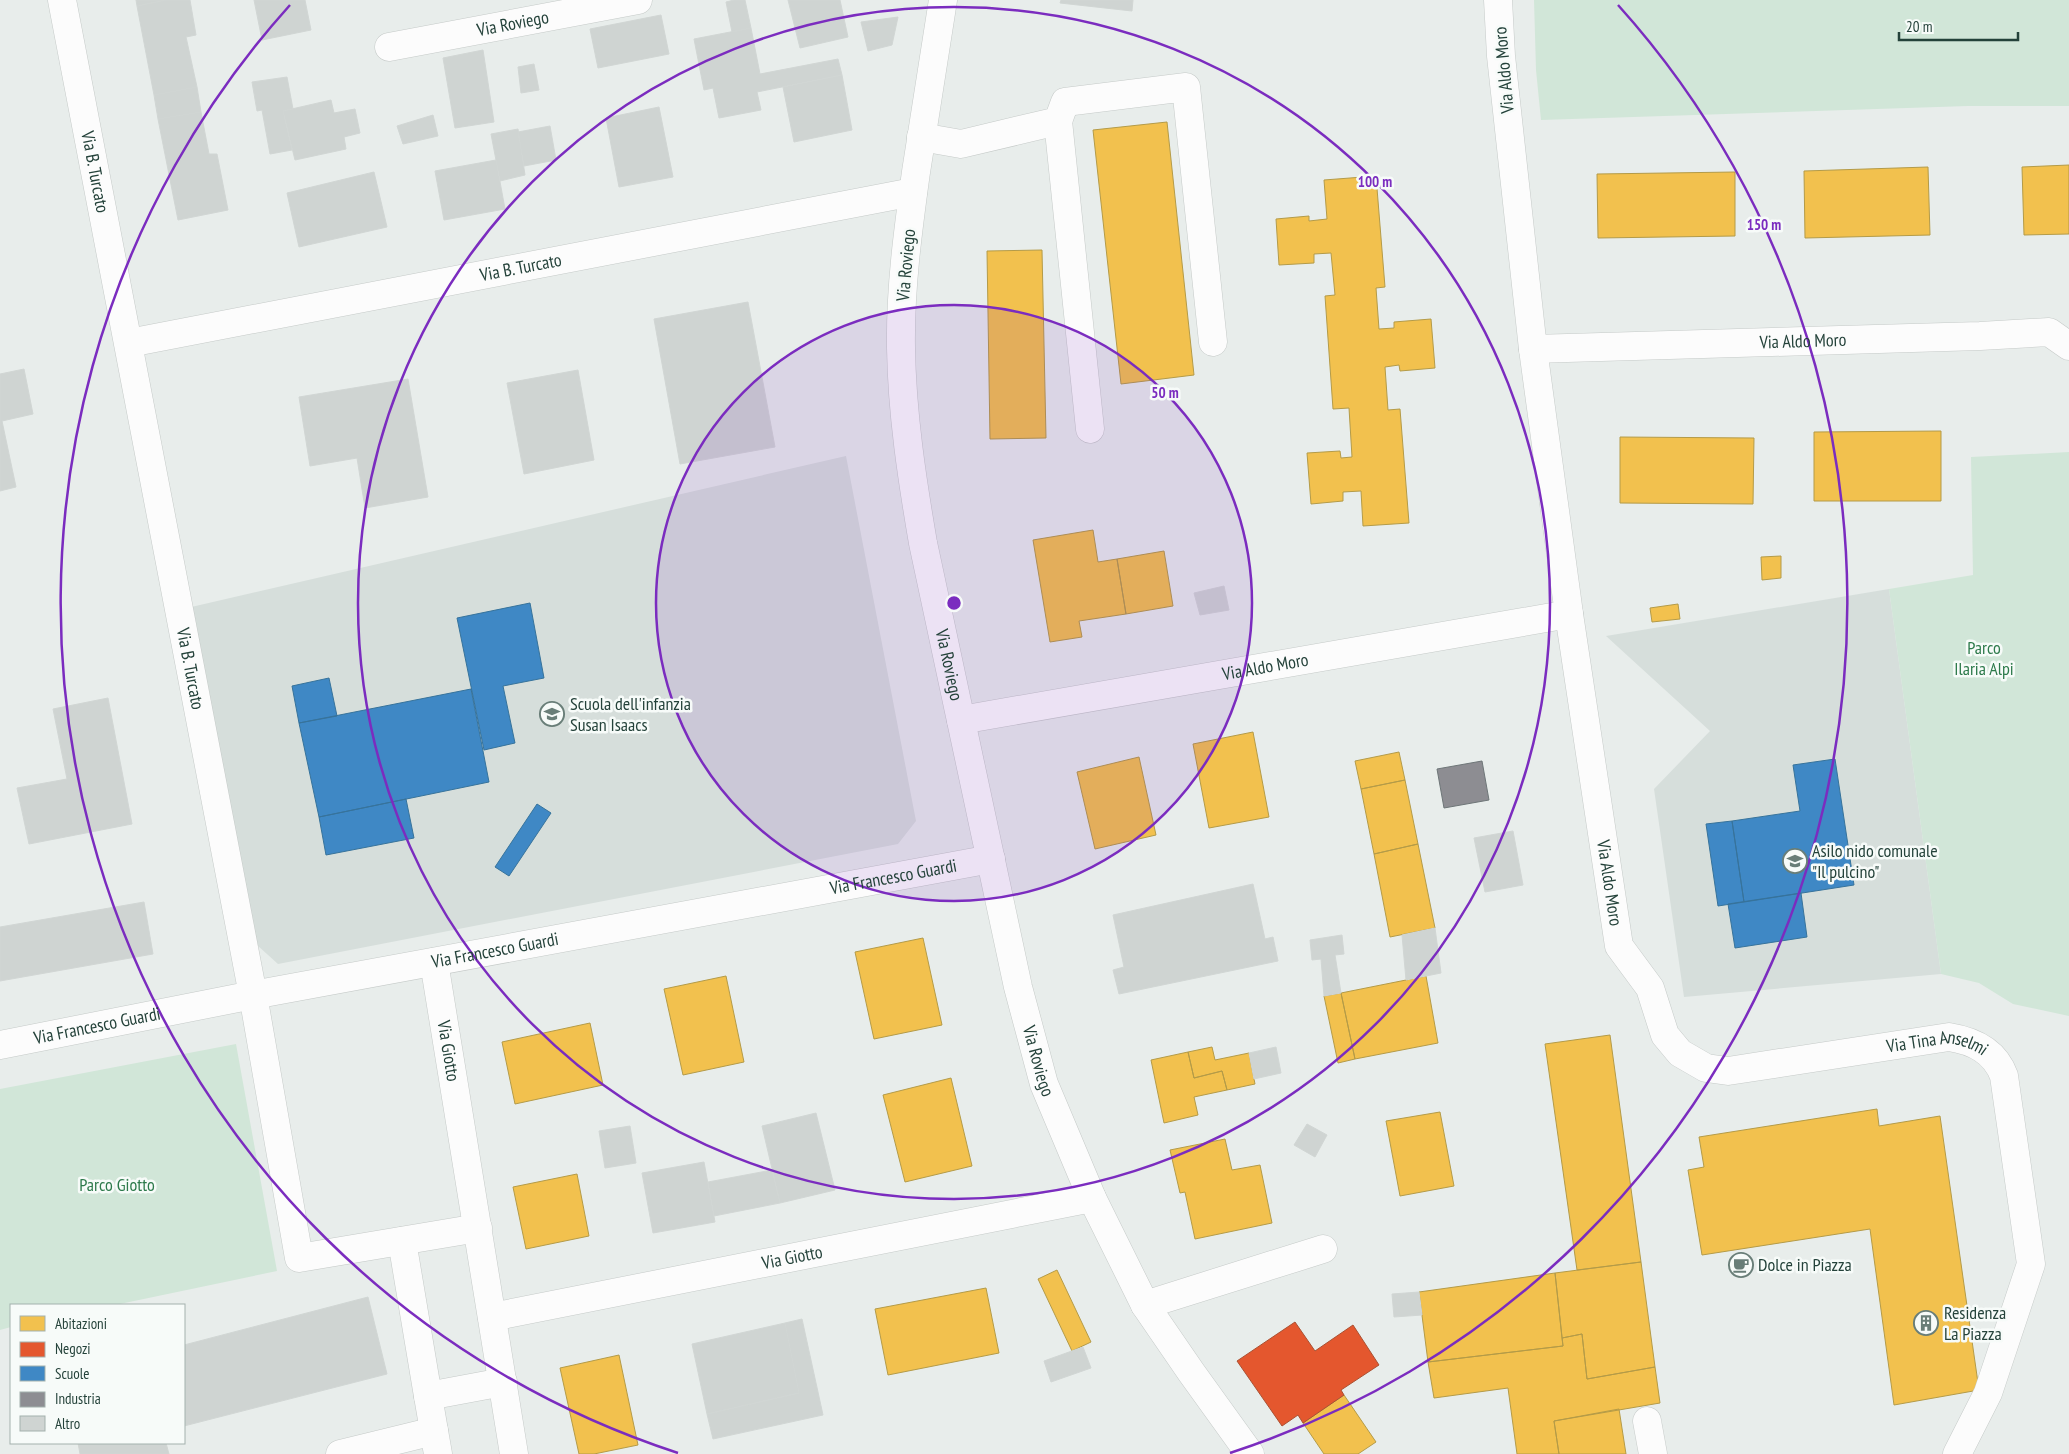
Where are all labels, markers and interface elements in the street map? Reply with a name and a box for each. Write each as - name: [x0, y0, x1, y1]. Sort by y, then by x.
- street label: Via Roviego: [474, 5, 551, 41]
- scale bar: [1899, 10, 2018, 42]
- text: 20 m: [1906, 17, 1932, 36]
- street label: Via Aldo Moro: [1488, 26, 1519, 115]
- street label: Via B. Turcato: [76, 128, 115, 215]
- text: 100 m: [1358, 172, 1392, 191]
- text: 150 m: [1747, 215, 1781, 234]
- street label: Via Roviego: [891, 228, 920, 303]
- street label: Via B. Turcato: [477, 248, 564, 286]
- street label: Via Aldo Moro: [1758, 328, 1847, 353]
- text: 50 m: [1151, 383, 1179, 402]
- centre of rings: [945, 594, 963, 612]
- street label: Via B. Turcato: [172, 625, 210, 712]
- street label: Via Roviego: [931, 626, 968, 703]
- park label: Parco Ilaria Alpi: [1954, 636, 2014, 680]
- street label: Via Aldo Moro: [1220, 648, 1310, 685]
- place label: Scuola dell'infanzia Susan Isaacs: [570, 692, 691, 736]
- school or university icon: Scuola dell'infanzia Susan Isaacs: [539, 701, 565, 727]
- street label: Via Aldo Moro: [1592, 837, 1628, 928]
- place label: Asilo nido comunale "Il pulcino": [1812, 839, 1938, 883]
- school or university icon: Asilo nido comunale "Il pulcino": [1782, 848, 1808, 874]
- street label: Via Francesco Guardi: [827, 854, 959, 900]
- street label: Via Francesco Guardi: [429, 927, 560, 973]
- street label: Via Francesco Guardi: [31, 1002, 162, 1049]
- street label: Via Giotto: [433, 1018, 465, 1083]
- street label: Via Roviego: [1018, 1022, 1060, 1100]
- street label: Via Tina Anselmi: [1884, 1025, 1993, 1060]
- park label: Parco Giotto: [79, 1173, 155, 1196]
- street label: Via Giotto: [759, 1240, 825, 1274]
- cafe icon: Dolce in Piazza: [1728, 1252, 1754, 1278]
- place label: Dolce in Piazza: [1758, 1253, 1852, 1276]
- place label: Residenza La Piazza: [1944, 1301, 2006, 1345]
- legend: [10, 1304, 185, 1444]
- building icon: Residenza La Piazza: [1913, 1310, 1939, 1336]
- text: Abitazioni: [55, 1314, 107, 1333]
- text: Negozi: [55, 1339, 91, 1358]
- text: Scuole: [55, 1364, 89, 1383]
- text: Industria: [55, 1389, 101, 1408]
- text: Altro: [55, 1414, 80, 1433]

